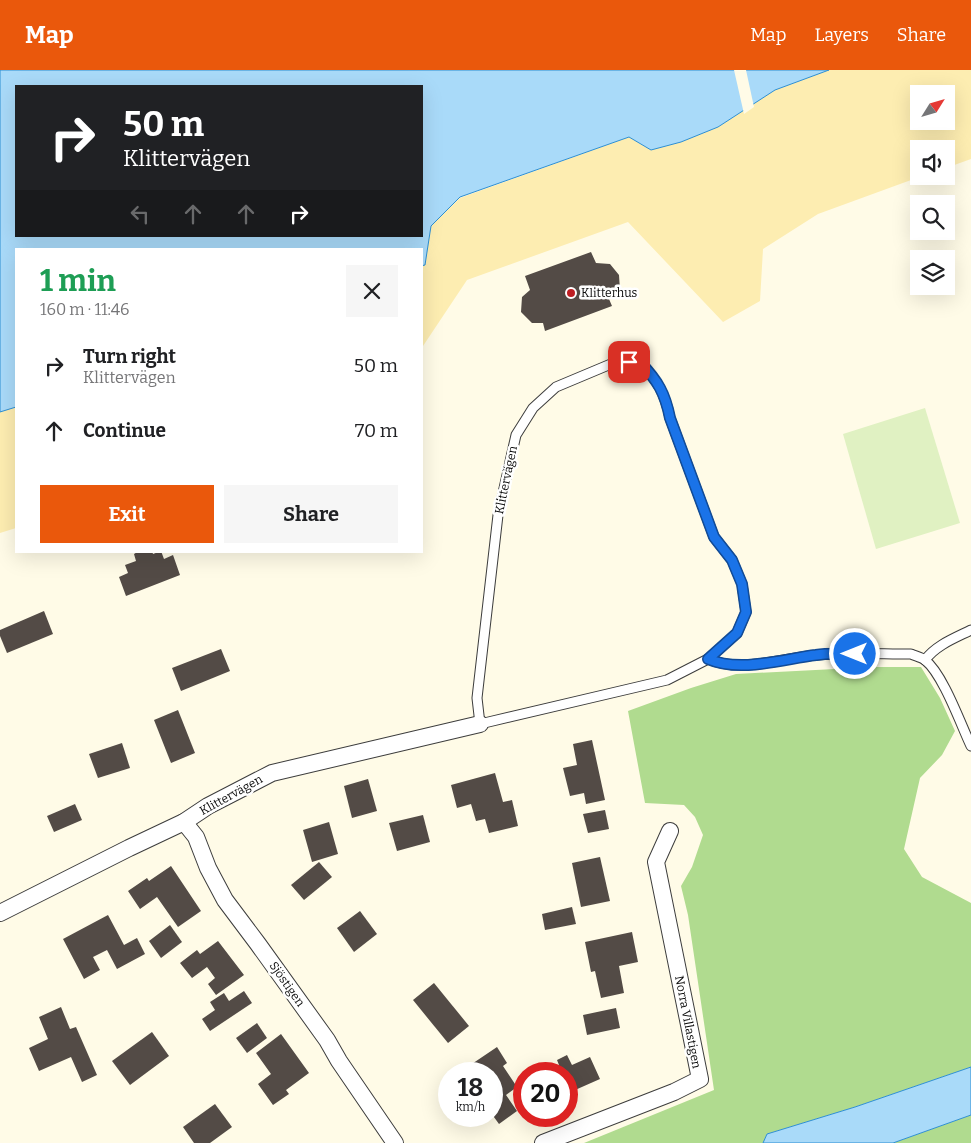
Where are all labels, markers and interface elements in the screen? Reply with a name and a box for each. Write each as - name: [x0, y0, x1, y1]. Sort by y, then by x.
- text: Map: [25, 21, 74, 49]
- text: Map: [750, 24, 786, 46]
- text: Layers: [814, 24, 869, 46]
- text: Share: [897, 24, 946, 46]
- north arrow: [910, 85, 955, 130]
- map controls: [910, 85, 955, 295]
- text: 50 m: [123, 103, 204, 145]
- icon: right: [40, 105, 105, 170]
- button: sound: [910, 140, 955, 185]
- text: Klittervägen: [123, 145, 250, 172]
- button: search: [910, 195, 955, 240]
- icon: left: [126, 200, 154, 228]
- icon: ahead: [179, 200, 207, 228]
- icon: ahead: [232, 200, 260, 228]
- icon: right: [285, 200, 313, 228]
- button: layers: [910, 250, 955, 295]
- text: 1 min: [40, 263, 116, 299]
- button: close: [346, 265, 398, 317]
- place label: Klitterhus: [581, 286, 638, 300]
- marker: Klitterhus: [565, 287, 577, 299]
- text: 160 m · 11:46: [40, 300, 130, 319]
- pin: [608, 341, 650, 383]
- text: Turn right: [83, 345, 176, 368]
- icon: arrive: [615, 348, 643, 376]
- icon: right: [40, 352, 68, 380]
- text: 50 m: [354, 354, 398, 377]
- text: Klittervägen: [83, 368, 176, 387]
- icon: ahead: [40, 417, 68, 445]
- text: Continue: [83, 419, 166, 442]
- text: 70 m: [355, 419, 398, 442]
- street label: Klittervägen: [492, 444, 520, 515]
- button: Exit: [40, 485, 214, 543]
- button: Share: [224, 485, 398, 543]
- position arrow: [828, 627, 880, 679]
- street label: Klittervägen: [197, 772, 265, 818]
- street label: Sjöstigen: [267, 959, 308, 1009]
- street label: Norra Villastigen: [672, 974, 704, 1070]
- speed limit sign: 20: [513, 1062, 578, 1127]
- text: 18: [458, 1073, 483, 1103]
- text: km/h: [456, 1100, 485, 1114]

